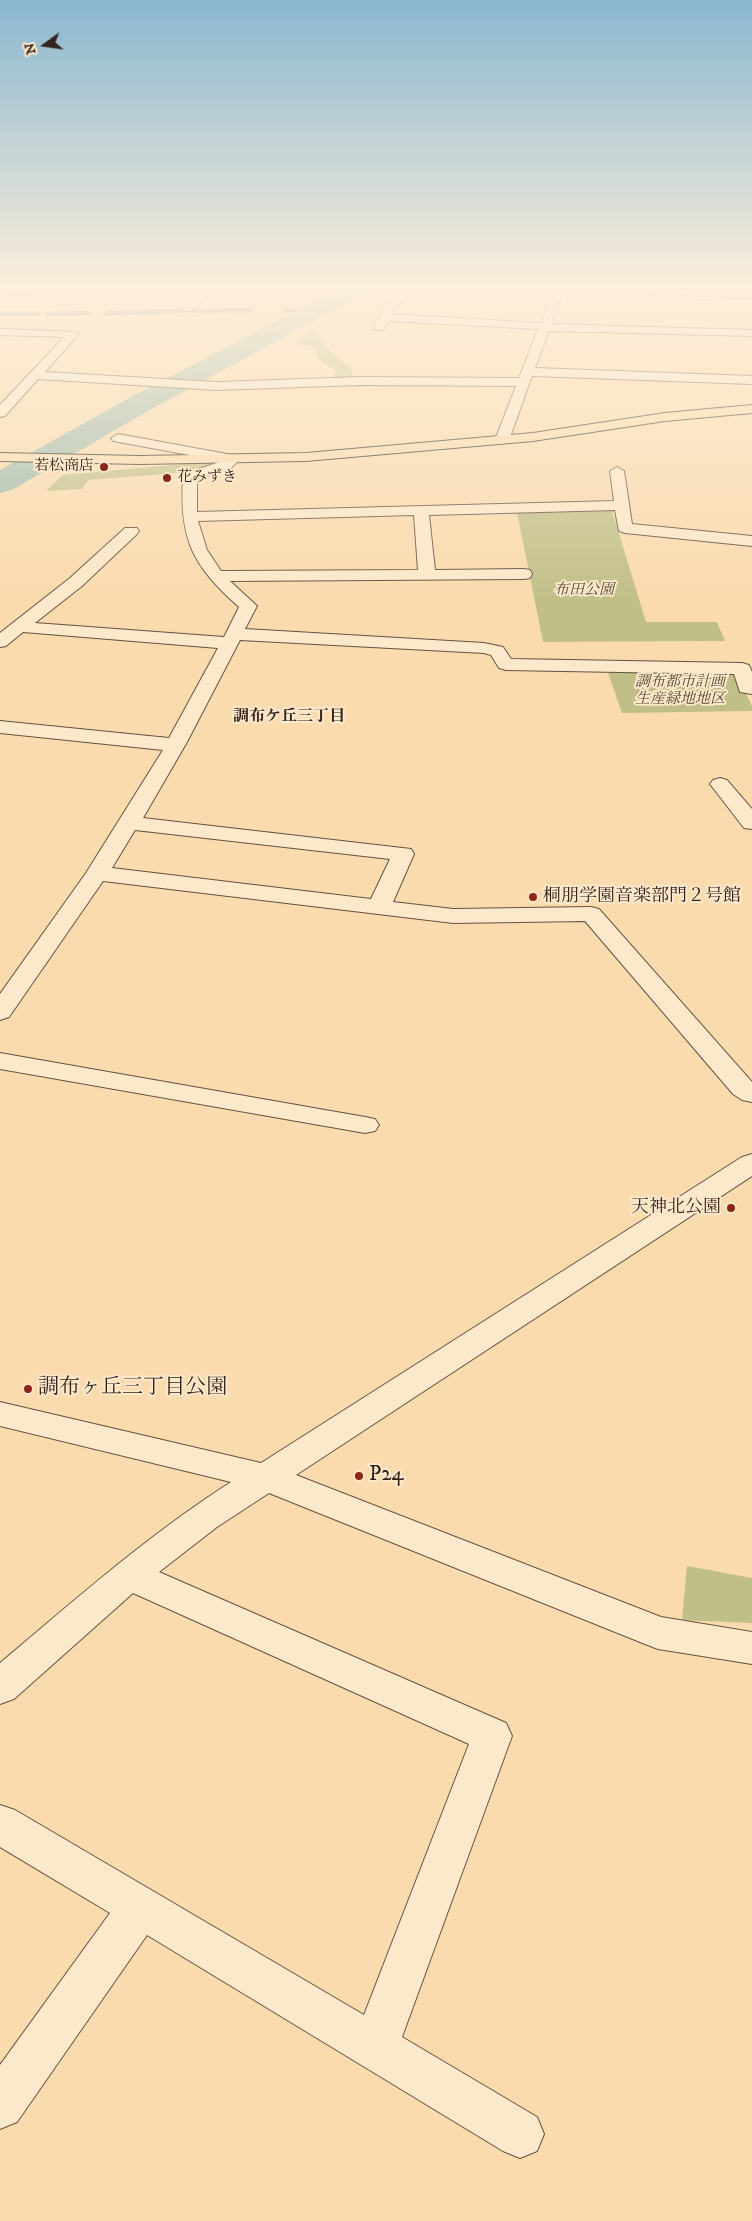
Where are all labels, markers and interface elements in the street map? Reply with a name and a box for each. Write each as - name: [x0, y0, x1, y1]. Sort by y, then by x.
- north arrow: [20, 20, 70, 70]
- text: N: [20, 41, 41, 56]
- place label: 若松商店: [34, 458, 94, 476]
- marker: 若松商店: [98, 461, 110, 473]
- place label: 花みずき: [177, 469, 237, 487]
- marker: 花みずき: [161, 472, 173, 484]
- park label: 布田公園: [554, 582, 614, 600]
- park label: 調布都市計画 生産緑地地区: [635, 674, 725, 709]
- district label: 調布ケ丘三丁目: [233, 708, 345, 728]
- place label: 桐朋学園音楽部門２号館: [543, 886, 741, 908]
- marker: 桐朋学園音楽部門２号館: [527, 891, 539, 903]
- place label: 天神北公園: [631, 1197, 721, 1219]
- marker: 天神北公園: [725, 1202, 737, 1214]
- place label: 調布ヶ丘三丁目公園: [38, 1376, 227, 1402]
- marker: 調布ヶ丘三丁目公園: [22, 1383, 34, 1395]
- place label: P24: [369, 1463, 404, 1489]
- marker: P24: [353, 1470, 365, 1482]

